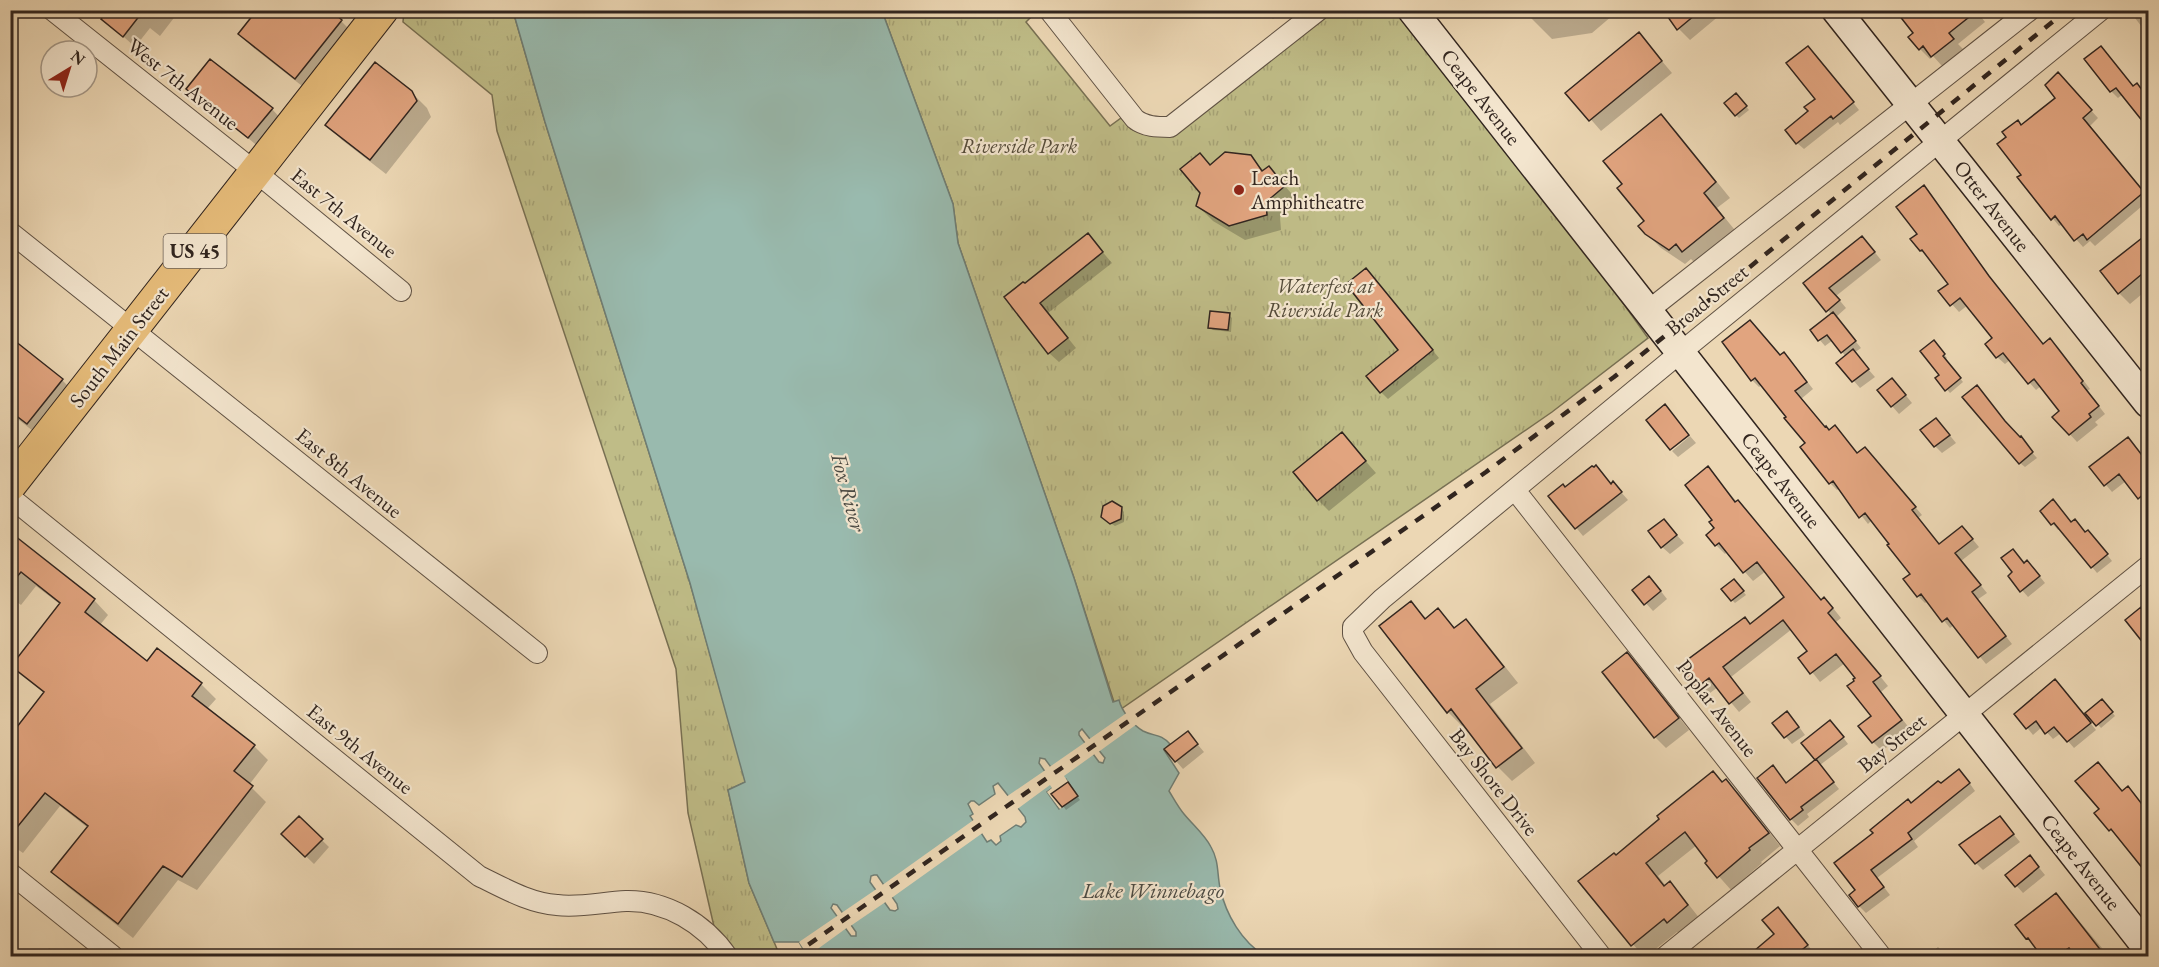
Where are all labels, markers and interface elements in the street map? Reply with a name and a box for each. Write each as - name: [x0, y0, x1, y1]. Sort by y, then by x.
- street label: West 7th Avenue: [122, 31, 245, 136]
- north arrow: [39, 39, 99, 99]
- street label: Ceape Avenue: [1435, 43, 1527, 150]
- text: N: [66, 45, 90, 70]
- park label: Riverside Park: [961, 132, 1078, 159]
- street label: Otter Avenue: [1948, 154, 2037, 257]
- street label: East 7th Avenue: [286, 161, 403, 264]
- place label: Leach Amphitheatre: [1250, 164, 1364, 215]
- marker: Leach Amphitheatre: [1232, 183, 1246, 197]
- road number: US 45: [164, 234, 226, 268]
- street label: Broad Street: [1660, 258, 1754, 341]
- park label: Waterfest at Riverside Park: [1267, 272, 1384, 323]
- street label: South Main Street: [63, 280, 175, 413]
- street label: East 8th Avenue: [291, 421, 408, 524]
- street label: Ceape Avenue: [1735, 426, 1827, 533]
- water label: Fox River: [824, 449, 873, 536]
- street label: Poplar Avenue: [1671, 654, 1764, 762]
- street label: East 9th Avenue: [302, 697, 419, 800]
- street label: Bay Street: [1852, 707, 1932, 778]
- street label: Bay Shore Drive: [1444, 722, 1545, 841]
- street label: Ceape Avenue: [2035, 808, 2127, 915]
- water label: Lake Winnebago: [1081, 876, 1224, 905]

